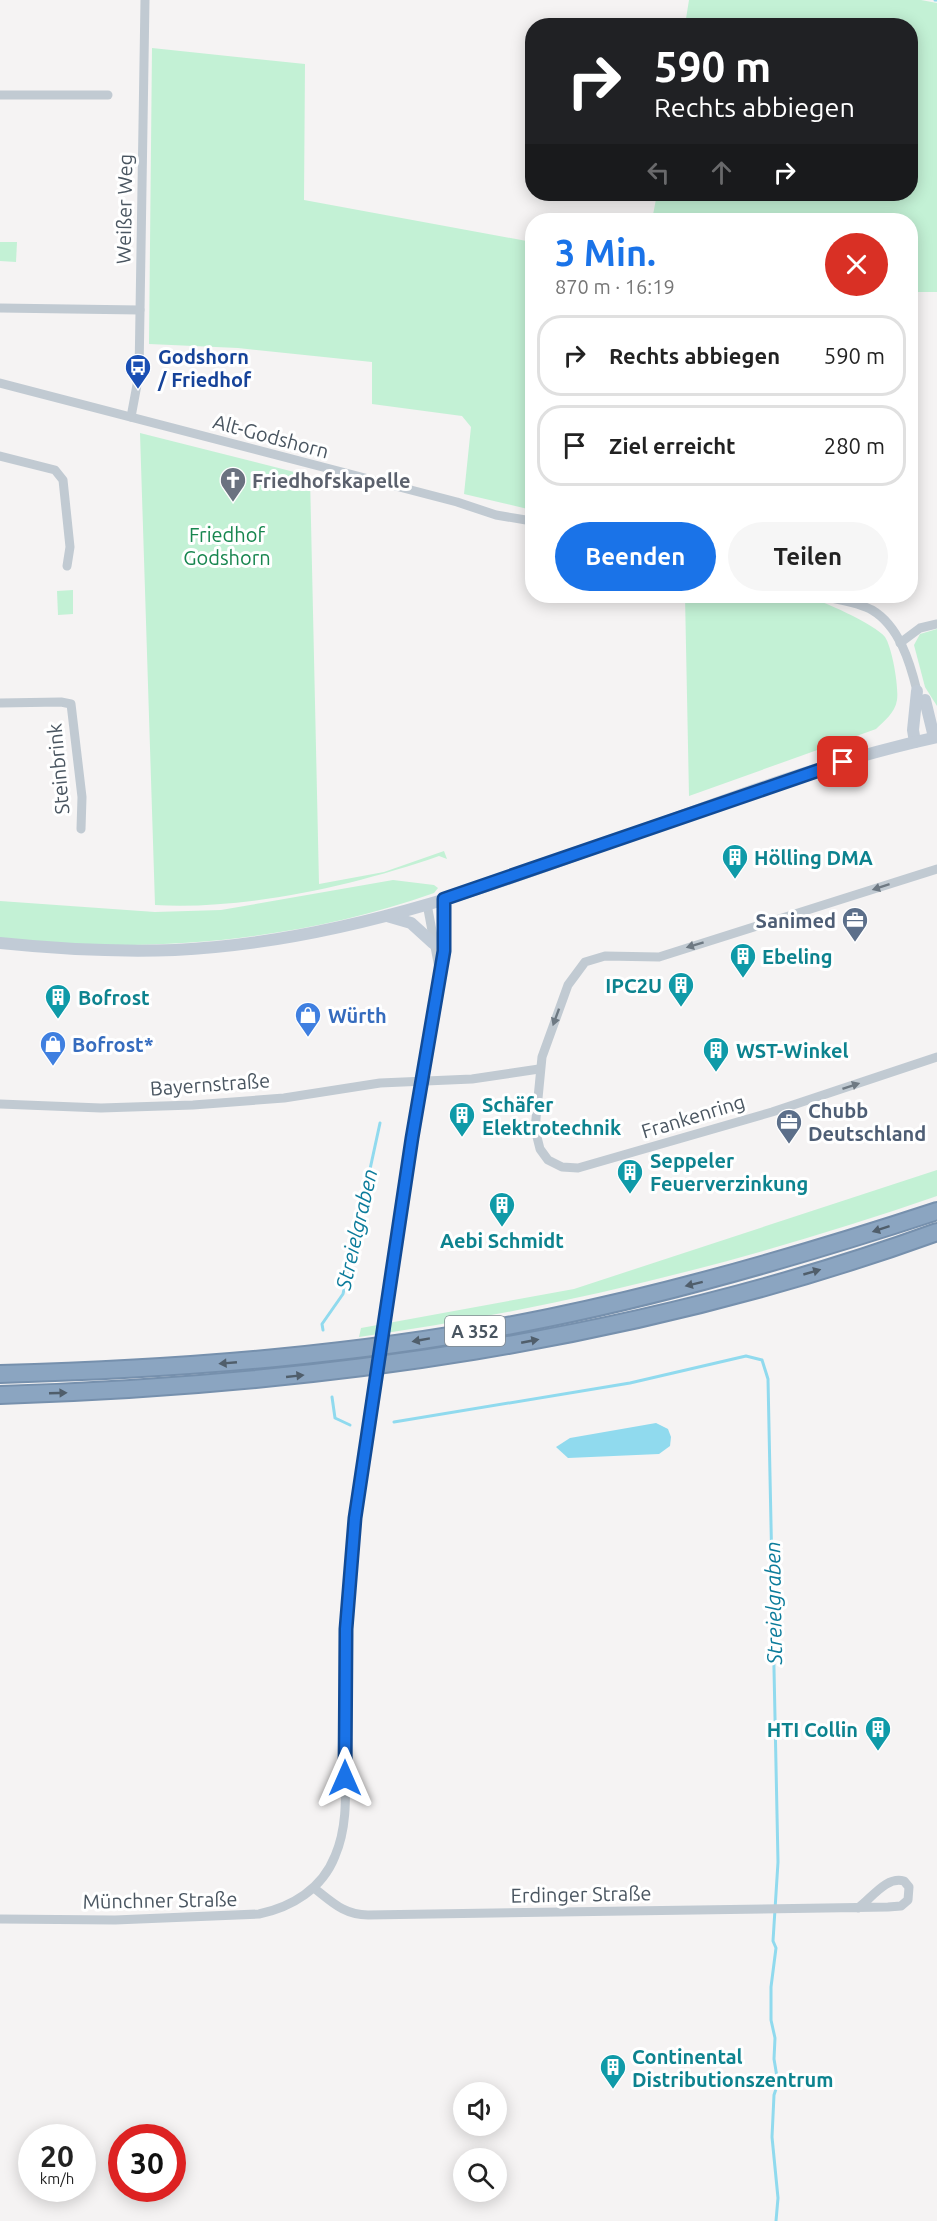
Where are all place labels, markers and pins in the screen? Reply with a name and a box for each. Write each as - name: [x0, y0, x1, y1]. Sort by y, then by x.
- place label: Godshorn / Friedhof: [157, 345, 252, 391]
- bus stop icon: Godshorn / Friedhof: [123, 352, 153, 390]
- church icon: Friedhofskapelle: [218, 465, 248, 503]
- place label: Friedhofskapelle: [252, 469, 411, 492]
- pin: [817, 736, 868, 787]
- building icon: Hölling DMA: [720, 842, 750, 880]
- place label: Hölling DMA: [754, 846, 873, 869]
- office icon: Sanimed: [840, 905, 870, 943]
- place label: Sanimed: [756, 909, 836, 932]
- building icon: Ebeling: [728, 941, 758, 979]
- place label: Ebeling: [762, 945, 833, 968]
- building icon: IPC2U: [666, 970, 696, 1008]
- place label: IPC2U: [605, 974, 662, 997]
- building icon: Bofrost: [43, 982, 73, 1020]
- place label: Bofrost: [78, 986, 150, 1009]
- shop icon: Würth: [293, 1000, 323, 1038]
- place label: Würth: [328, 1004, 387, 1027]
- shop icon: Bofrost*: [38, 1029, 68, 1067]
- place label: Bofrost*: [72, 1033, 154, 1056]
- building icon: WST-Winkel: [701, 1035, 731, 1073]
- place label: WST-Winkel: [736, 1039, 848, 1062]
- place label: Schäfer Elektrotechnik: [482, 1093, 621, 1139]
- place label: Chubb Deutschland: [808, 1099, 926, 1145]
- building icon: Schäfer Elektrotechnik: [447, 1100, 477, 1138]
- office icon: Chubb Deutschland: [774, 1107, 804, 1145]
- place label: Seppeler Feuerverzinkung: [650, 1149, 808, 1195]
- building icon: Seppeler Feuerverzinkung: [615, 1157, 645, 1195]
- building icon: Aebi Schmidt: [487, 1190, 517, 1228]
- place label: Aebi Schmidt: [440, 1229, 564, 1252]
- building icon: HTI Collin: [863, 1714, 893, 1752]
- place label: HTI Collin: [767, 1718, 858, 1741]
- place label: Continental Distributionszentrum: [632, 2045, 833, 2091]
- building icon: Continental Distributionszentrum: [598, 2052, 628, 2090]

